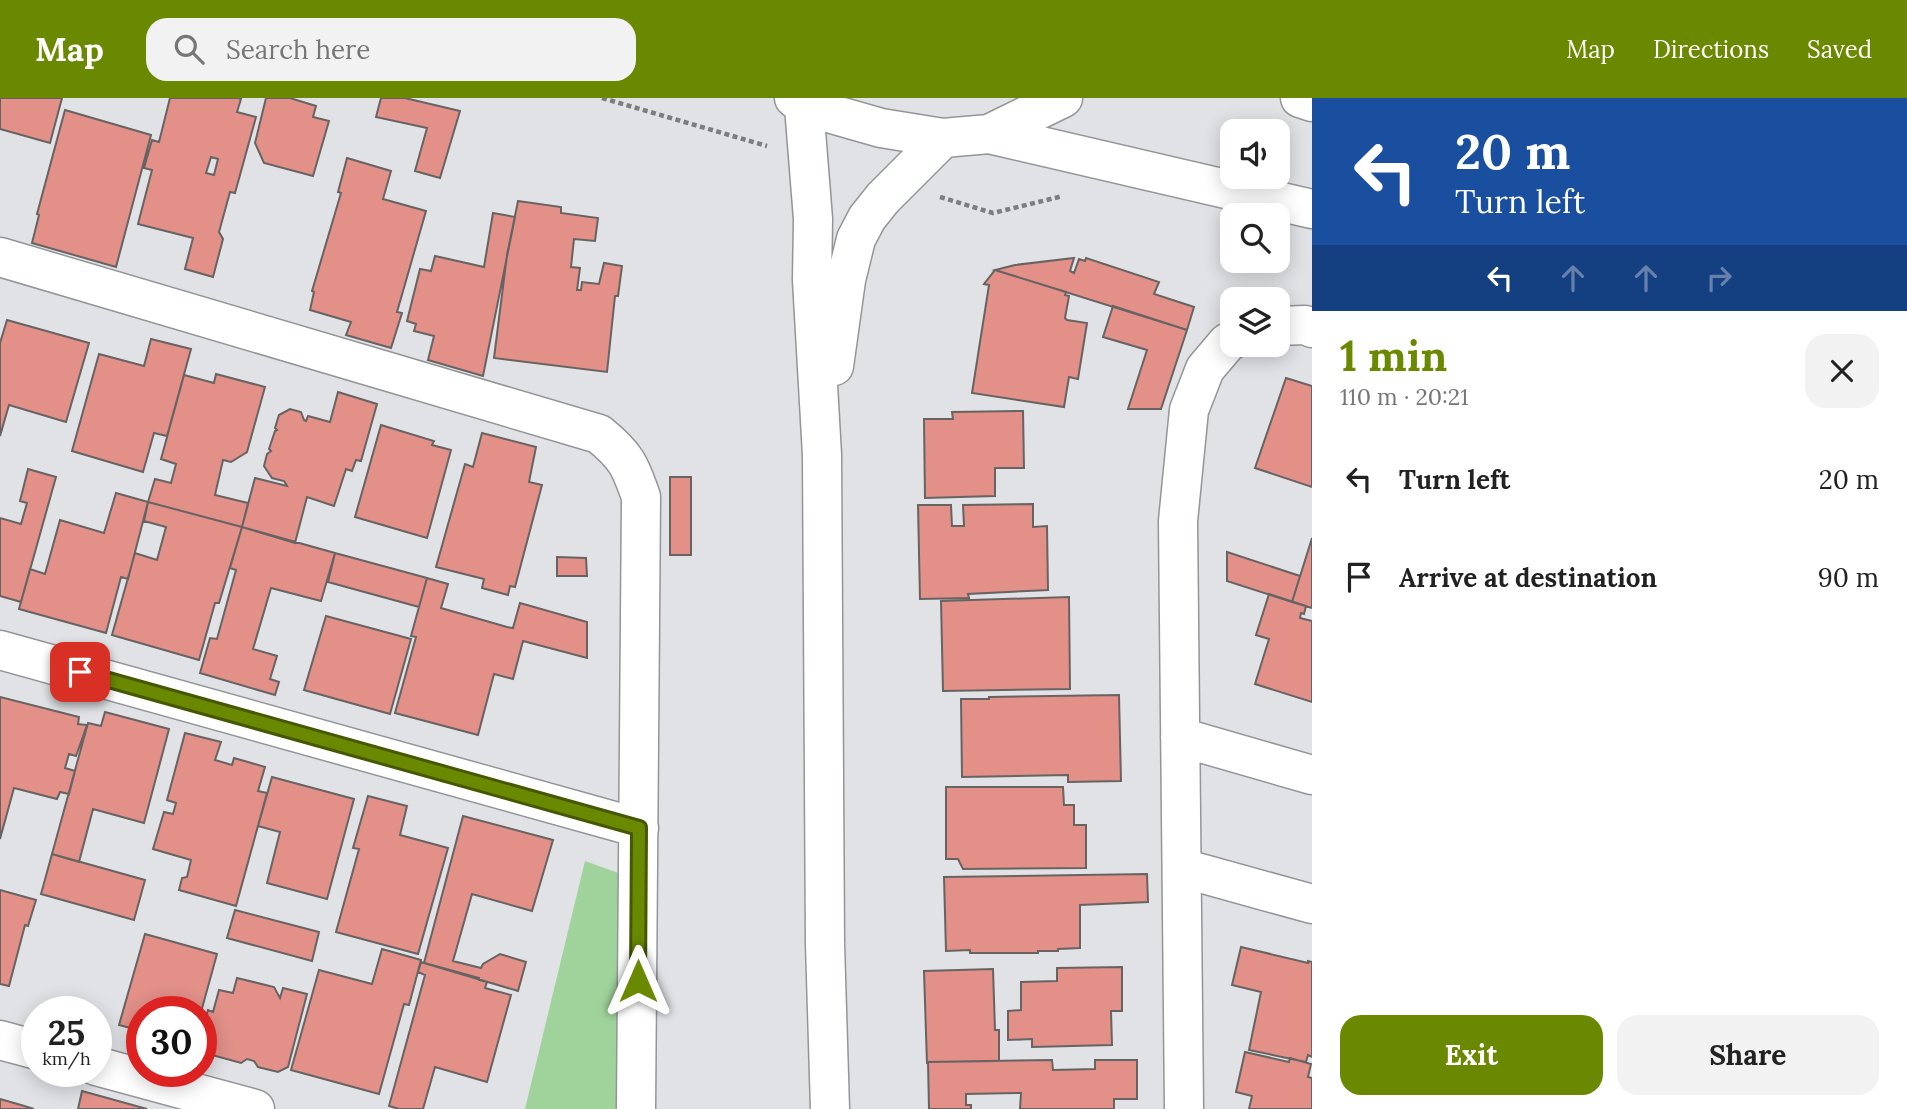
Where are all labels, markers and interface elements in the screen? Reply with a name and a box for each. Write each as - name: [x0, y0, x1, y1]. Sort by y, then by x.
- search box: [146, 18, 636, 81]
- text: Map: [35, 28, 104, 70]
- icon: search: [170, 30, 208, 68]
- text: Search here: [226, 33, 370, 66]
- text: Map: [1566, 34, 1615, 65]
- text: Directions: [1653, 34, 1769, 65]
- text: Saved: [1807, 34, 1872, 65]
- map controls: [1220, 119, 1290, 357]
- button: sound: [1220, 119, 1290, 189]
- text: 20 m: [1455, 120, 1570, 182]
- icon: left: [1340, 126, 1431, 217]
- text: Turn left: [1455, 181, 1585, 222]
- button: search: [1220, 203, 1290, 273]
- icon: left: [1481, 259, 1519, 297]
- icon: ahead: [1554, 259, 1592, 297]
- icon: ahead: [1627, 259, 1665, 297]
- icon: right: [1700, 259, 1738, 297]
- button: layers: [1220, 287, 1290, 357]
- text: 1 min: [1340, 329, 1447, 383]
- button: close: [1805, 334, 1879, 408]
- text: 110 m · 20:21: [1340, 382, 1469, 411]
- icon: left: [1340, 460, 1378, 498]
- text: Turn left: [1399, 463, 1510, 496]
- text: 20 m: [1819, 463, 1879, 496]
- icon: arrive: [1340, 558, 1378, 596]
- text: Arrive at destination: [1399, 561, 1657, 594]
- text: 90 m: [1818, 561, 1879, 594]
- pin: [50, 642, 110, 702]
- icon: arrive: [61, 653, 99, 691]
- position arrow: [601, 944, 675, 1018]
- speed limit sign: 30: [126, 996, 217, 1087]
- text: 25: [48, 1010, 85, 1055]
- button: Exit: [1340, 1015, 1603, 1095]
- button: Share: [1617, 1015, 1879, 1095]
- text: km/h: [42, 1047, 91, 1070]

